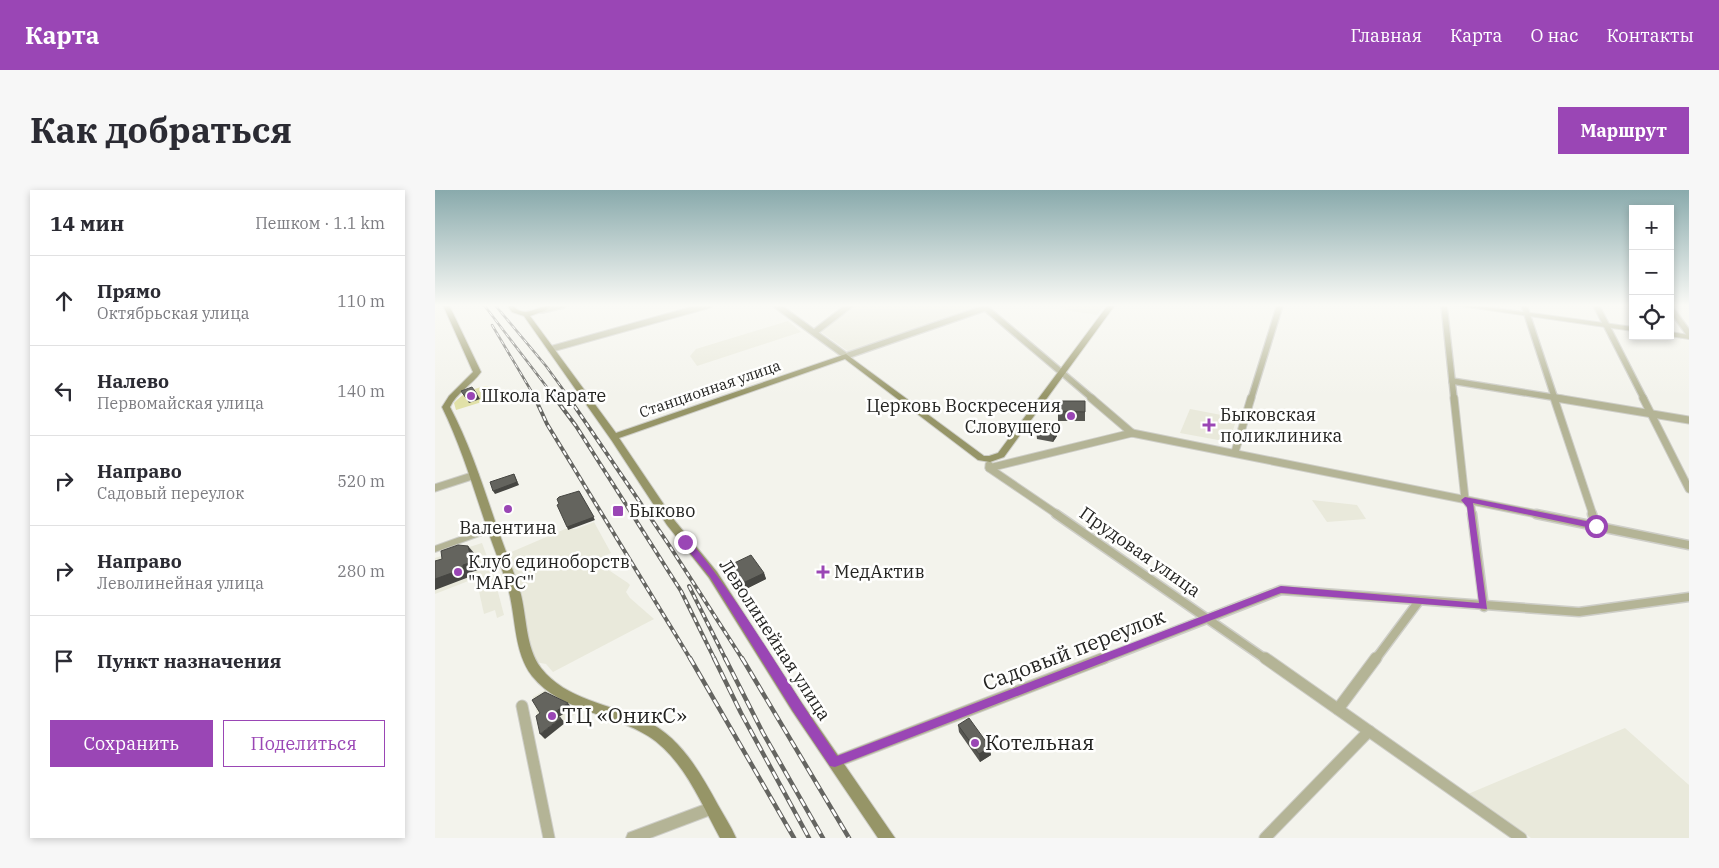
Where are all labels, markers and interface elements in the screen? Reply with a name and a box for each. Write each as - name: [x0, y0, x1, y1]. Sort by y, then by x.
- text: Карта: [25, 19, 100, 51]
- text: Главная: [1350, 24, 1422, 47]
- text: Карта: [1450, 24, 1502, 47]
- text: О нас: [1530, 24, 1578, 47]
- text: Контакты: [1606, 24, 1694, 47]
- text: Как добраться: [30, 107, 292, 153]
- button: Маршрут: [1558, 107, 1689, 154]
- map controls: [1629, 205, 1674, 340]
- button: +: [1629, 205, 1674, 250]
- text: 14 мин: [50, 209, 124, 237]
- text: Пешком · 1.1 km: [255, 213, 385, 233]
- button: −: [1629, 250, 1674, 295]
- text: Прямо: [97, 279, 161, 303]
- icon: ahead: [50, 287, 78, 315]
- text: 110 m: [337, 291, 385, 311]
- button: locate: [1629, 295, 1674, 340]
- text: Октябрьская улица: [97, 303, 249, 323]
- street label: Станционная улица: [637, 355, 783, 422]
- text: Налево: [97, 369, 169, 393]
- icon: left: [50, 377, 78, 405]
- text: 140 m: [337, 381, 385, 401]
- place label: Школа Карате: [481, 384, 606, 407]
- marker: Школа Карате: [465, 390, 477, 402]
- text: Первомайская улица: [97, 393, 264, 413]
- place label: Церковь Воскресения Словущего: [866, 394, 1061, 438]
- place label: Быковская поликлиника: [1220, 403, 1342, 447]
- marker: Церковь Воскресения Словущего: [1065, 410, 1077, 422]
- marker: Быковская поликлиника: [1202, 418, 1216, 432]
- text: Направо: [97, 459, 182, 483]
- icon: right: [50, 467, 78, 495]
- text: 520 m: [337, 471, 385, 491]
- text: Садовый переулок: [97, 483, 244, 503]
- place label: Быково: [629, 499, 695, 522]
- street label: Прудовая улица: [1075, 501, 1206, 602]
- marker: Валентина: [502, 503, 514, 515]
- marker: Быково: [611, 504, 625, 518]
- route start: [1585, 515, 1608, 538]
- place label: Валентина: [459, 516, 557, 539]
- route end: [674, 531, 697, 554]
- text: Направо: [97, 549, 182, 573]
- place label: Клуб единоборств "МАРС": [468, 550, 630, 594]
- street label: Леволинейная улица: [715, 555, 836, 725]
- icon: right: [50, 557, 78, 585]
- place label: МедАктив: [834, 560, 925, 583]
- text: 280 m: [337, 561, 385, 581]
- marker: МедАктив: [816, 565, 830, 579]
- marker: Клуб единоборств "МАРС": [452, 566, 464, 578]
- text: Леволинейная улица: [97, 573, 264, 593]
- street label: Садовый переулок: [978, 601, 1169, 697]
- icon: arrive: [50, 647, 78, 675]
- text: Пункт назначения: [97, 649, 281, 673]
- place label: ТЦ «ОникС»: [562, 701, 687, 729]
- marker: ТЦ «ОникС»: [546, 710, 558, 722]
- button: Сохранить: [50, 720, 213, 767]
- button: Поделиться: [223, 720, 385, 767]
- place label: Котельная: [985, 728, 1094, 756]
- marker: Котельная: [969, 737, 981, 749]

